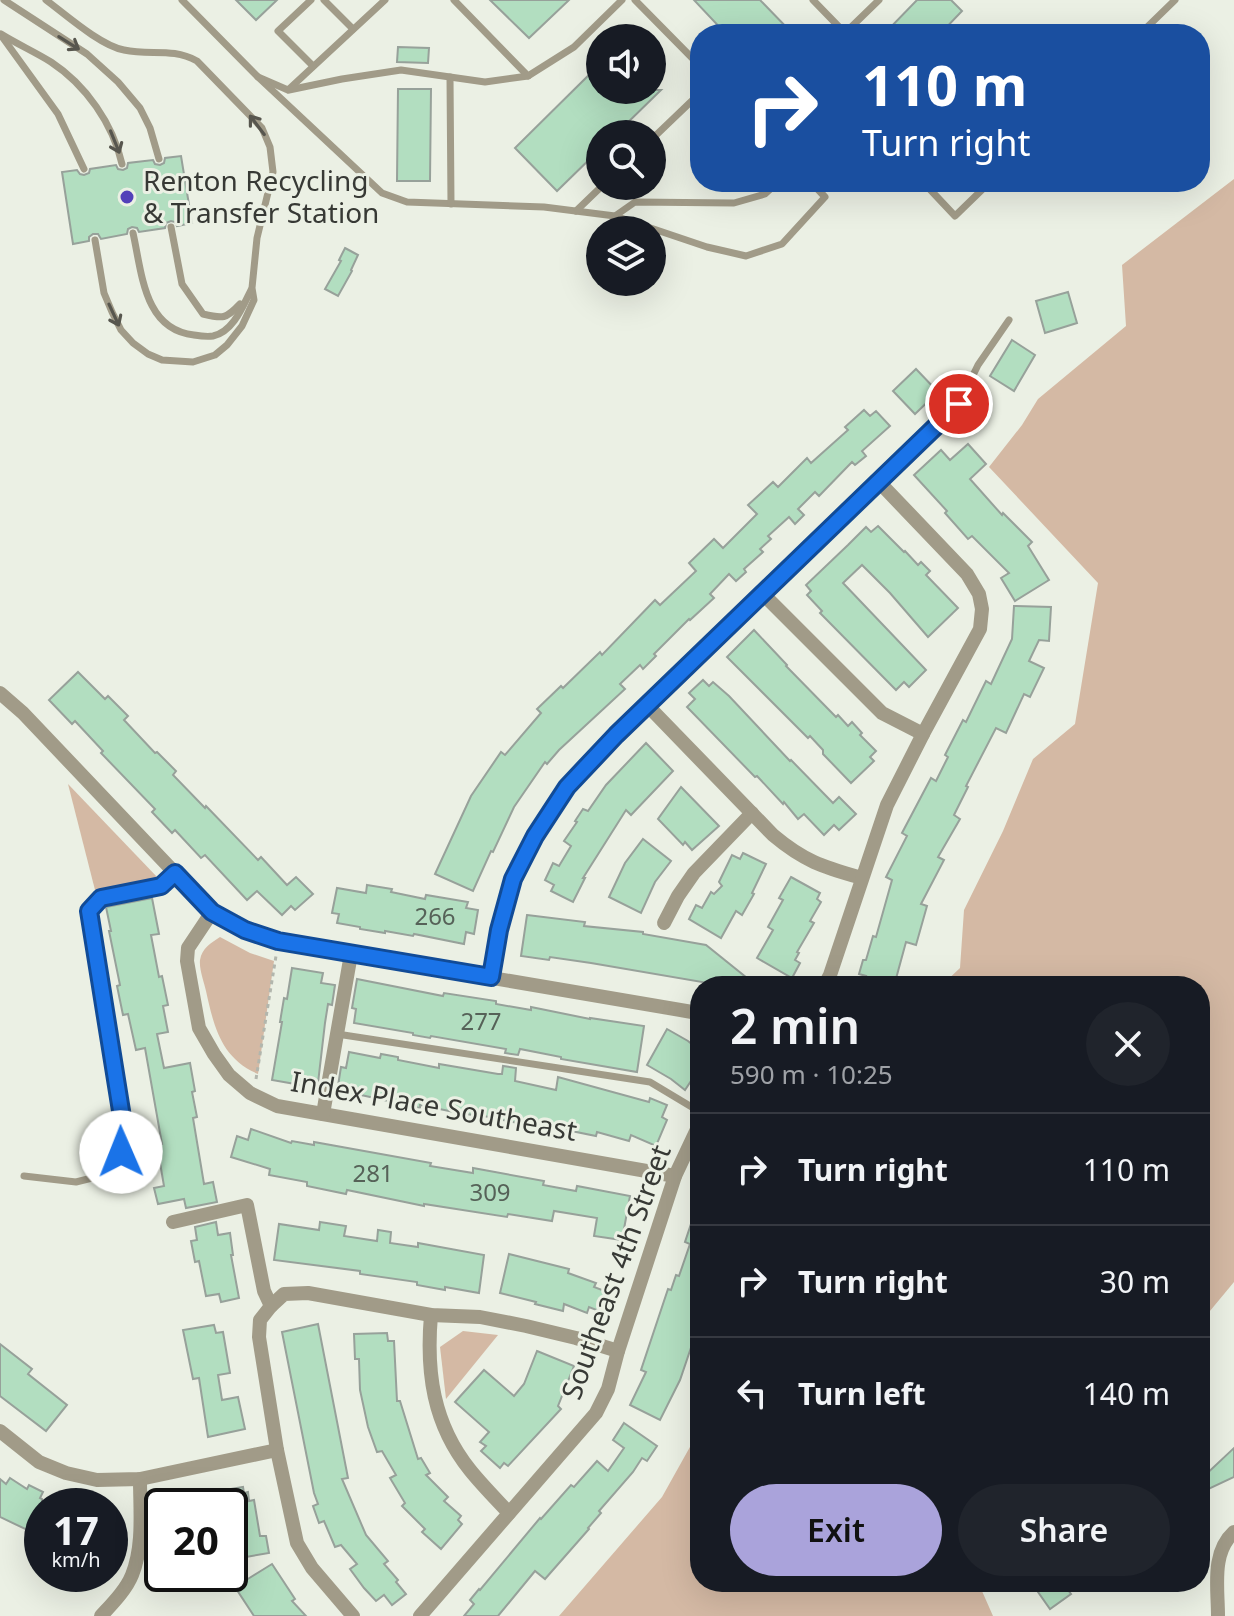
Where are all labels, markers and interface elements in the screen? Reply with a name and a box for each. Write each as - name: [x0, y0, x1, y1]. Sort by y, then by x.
- map controls: [586, 24, 666, 296]
- button: sound: [586, 24, 666, 104]
- one-way arrow: [57, 35, 80, 51]
- text: 110 m: [862, 46, 1027, 122]
- icon: right: [730, 56, 834, 160]
- one-way arrow: [249, 115, 266, 136]
- text: Turn right: [862, 118, 1030, 167]
- button: search: [586, 120, 666, 200]
- one-way arrow: [109, 129, 123, 154]
- place label: Renton Recycling & Transfer Station: [143, 161, 379, 231]
- marker: Renton Recycling & Transfer Station: [118, 188, 136, 206]
- button: layers: [586, 216, 666, 296]
- one-way arrow: [107, 303, 122, 327]
- pin: [925, 370, 993, 438]
- icon: arrive: [937, 382, 981, 426]
- house number: 266: [414, 899, 456, 932]
- text: 2 min: [730, 993, 860, 1058]
- button: close: [1086, 1002, 1170, 1086]
- house number: 277: [460, 1004, 502, 1037]
- text: 590 m · 10:25: [730, 1056, 893, 1092]
- street label: Index Place Southeast: [288, 1061, 580, 1149]
- position arrow: [79, 1110, 163, 1194]
- street label: Southeast 4th Street: [551, 1139, 679, 1404]
- icon: right: [730, 1147, 774, 1191]
- text: Turn right: [798, 1149, 948, 1190]
- text: 110 m: [1083, 1149, 1170, 1190]
- house number: 281: [352, 1156, 394, 1189]
- house number: 309: [469, 1175, 511, 1208]
- icon: right: [730, 1259, 774, 1303]
- text: Turn right: [798, 1261, 948, 1302]
- text: 30 m: [1100, 1261, 1170, 1302]
- icon: left: [730, 1371, 774, 1415]
- text: Turn left: [798, 1373, 926, 1414]
- text: 140 m: [1083, 1373, 1170, 1414]
- button: Exit: [730, 1484, 942, 1576]
- button: Share: [958, 1484, 1170, 1576]
- speed limit sign: 20: [144, 1488, 248, 1592]
- text: 17: [53, 1502, 99, 1557]
- text: km/h: [51, 1546, 101, 1573]

